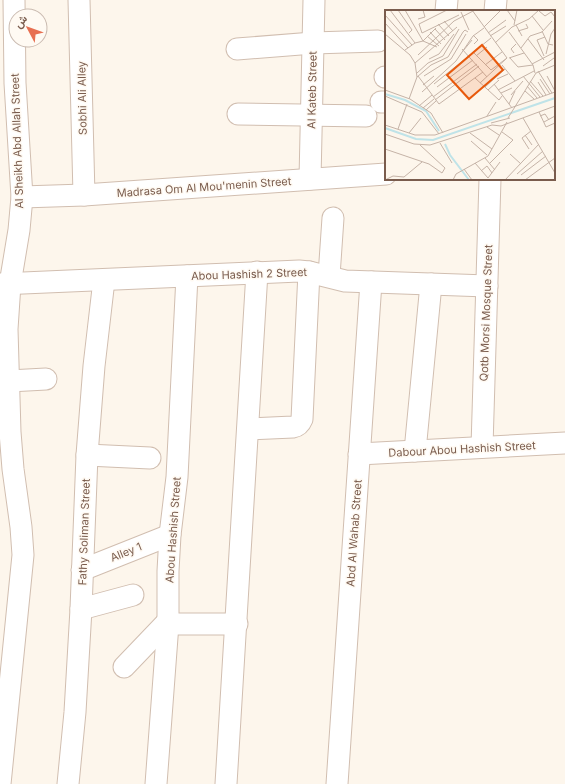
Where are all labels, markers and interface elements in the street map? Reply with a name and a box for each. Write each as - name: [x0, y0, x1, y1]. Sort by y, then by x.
- north arrow: [8, 8, 48, 48]
- inset map: [385, 10, 555, 180]
- text: ش: [11, 12, 30, 31]
- street label: Al Kateb Street: [304, 51, 320, 129]
- street label: Sobhi Ali Alley: [74, 61, 90, 135]
- street label: Al Sheikh Abd Allah Street: [8, 73, 26, 209]
- street label: Madrasa Om Al Mou'menin Street: [116, 174, 292, 200]
- street label: Qotb Morsi Mosque Street: [477, 244, 495, 382]
- street label: Abou Hashish 2 Street: [191, 265, 308, 283]
- street label: Dabour Abou Hashish Street: [388, 438, 536, 460]
- street label: Abou Hashish Street: [162, 476, 184, 584]
- street label: Fathy Soliman Street: [75, 478, 93, 586]
- street label: Abd Al Wahab Street: [343, 478, 365, 587]
- street label: Alley 1: [108, 539, 144, 565]

